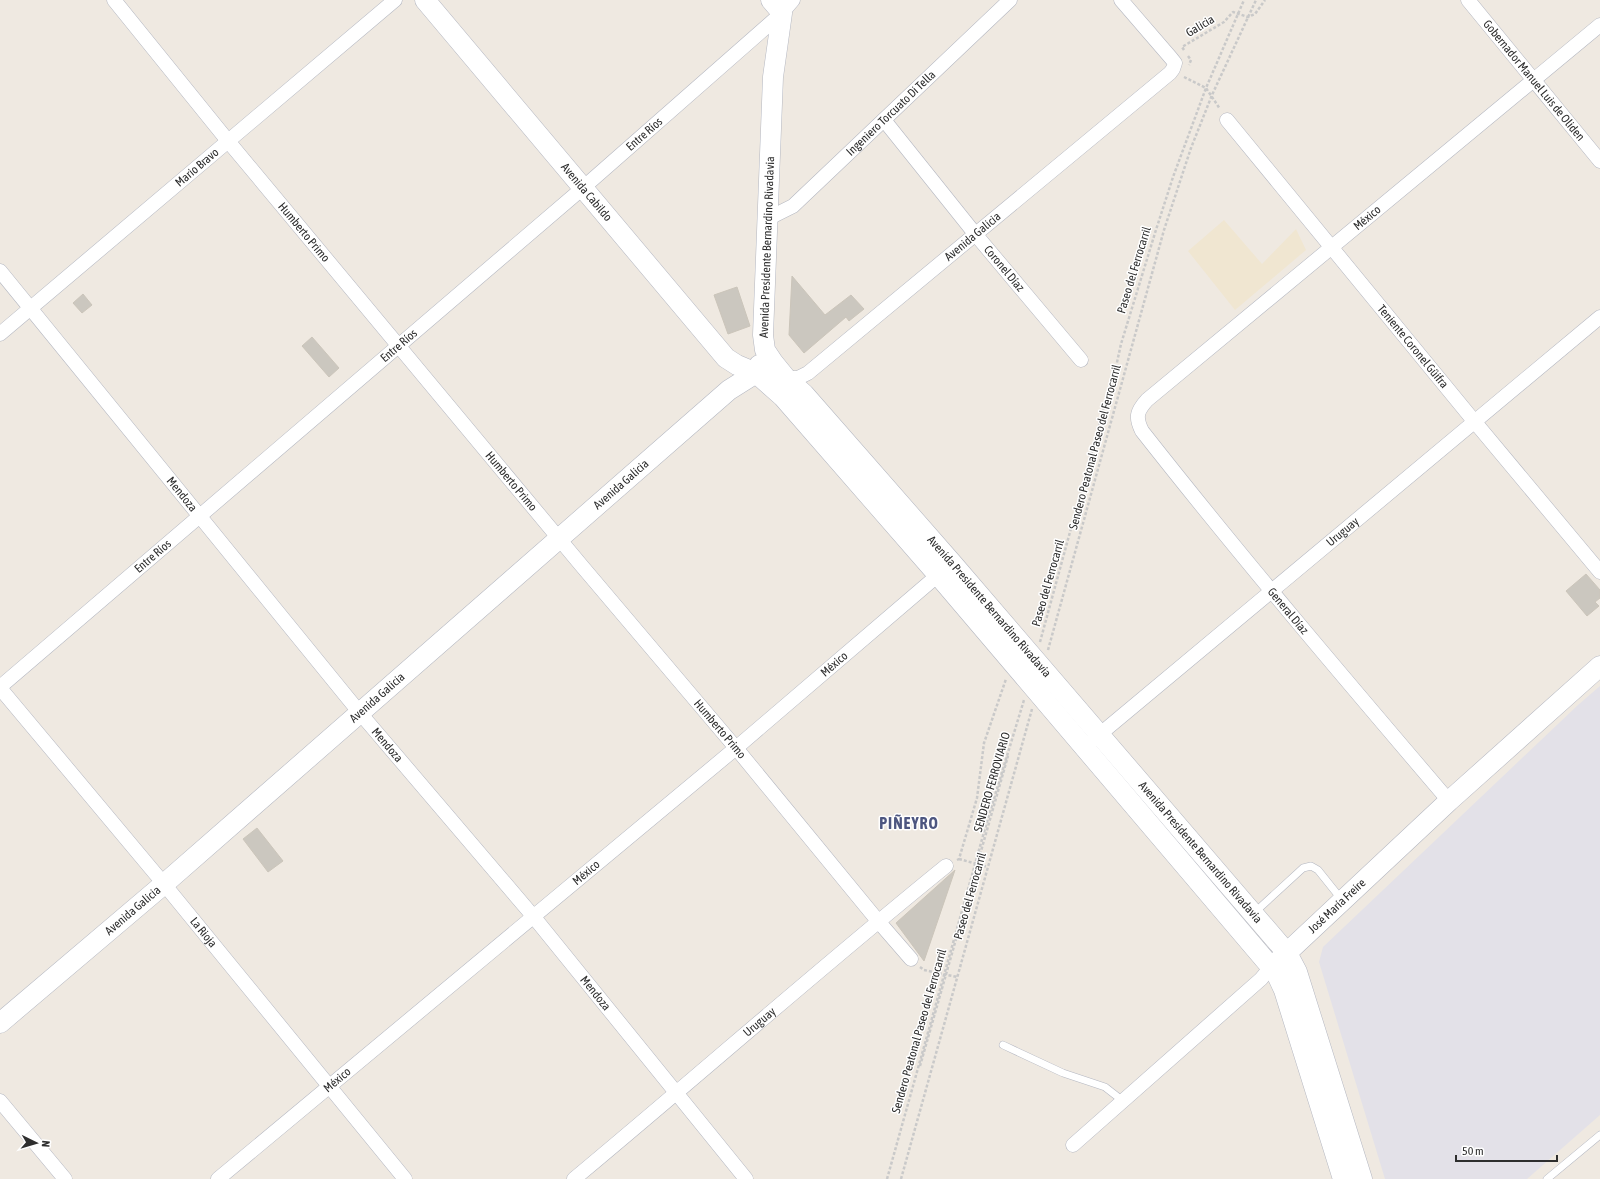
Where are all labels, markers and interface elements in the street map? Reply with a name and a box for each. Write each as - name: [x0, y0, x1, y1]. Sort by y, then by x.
- street label: Galicia: [1183, 12, 1217, 40]
- street label: Gobernador Manuel Luis de Oliden: [1480, 17, 1588, 144]
- street label: Ingeniero Torcuato Di Tella: [843, 68, 938, 159]
- street label: Entre Ríos: [623, 114, 665, 154]
- street label: Mario Bravo: [173, 145, 222, 190]
- street label: Avenida Presidente Bernardino Rivadavia: [757, 156, 777, 338]
- street label: Avenida Cabildo: [558, 160, 615, 224]
- street label: Humberto Primo: [275, 200, 333, 265]
- street label: México: [1351, 202, 1384, 233]
- street label: Avenida Galicia: [942, 209, 1003, 264]
- street label: Paseo del Ferrocarril: [1114, 224, 1154, 315]
- street label: Coronel Díaz: [981, 243, 1028, 295]
- street label: Teniente Coronel Güifra: [1375, 302, 1451, 391]
- street label: Entre Ríos: [378, 326, 420, 365]
- street label: Sendero Peatonal Paseo del Ferrocarril: [1066, 362, 1124, 531]
- street label: Humberto Primo: [482, 449, 540, 514]
- street label: Avenida Galicia: [591, 457, 651, 512]
- street label: Mendoza: [164, 474, 200, 514]
- street label: Uruguay: [1323, 514, 1362, 549]
- street label: Avenida Presidente Bernardino Rivadavia: [924, 533, 1054, 680]
- street label: Entre Ríos: [132, 537, 174, 576]
- street label: Paseo del Ferrocarril: [1029, 537, 1067, 628]
- street label: General Díaz: [1265, 585, 1312, 638]
- street label: México: [818, 648, 851, 679]
- street label: Avenida Galicia: [347, 670, 407, 726]
- street label: Humberto Primo: [691, 697, 749, 762]
- street label: Mendoza: [369, 725, 406, 765]
- street label: SENDERO FERROVIARIO: [971, 730, 1013, 834]
- street label: Avenida Presidente Bernardino Rivadavia: [1136, 779, 1265, 926]
- district label: PIÑEYRO: [879, 814, 939, 832]
- street label: Paseo del Ferrocarril: [951, 850, 989, 941]
- street label: México: [570, 857, 603, 888]
- street label: José María Freire: [1305, 876, 1368, 936]
- street label: Avenida Galicia: [102, 883, 163, 938]
- street label: La Rioja: [187, 914, 220, 950]
- street label: Sendero Peatonal Paseo del Ferrocarril: [889, 947, 949, 1115]
- street label: Mendoza: [577, 973, 614, 1013]
- street label: Uruguay: [740, 1004, 778, 1040]
- street label: México: [321, 1064, 354, 1095]
- north arrow: [16, 1123, 56, 1163]
- scale bar: [1456, 1137, 1557, 1163]
- text: N: [40, 1140, 52, 1148]
- text: 50 m: [1462, 1144, 1484, 1158]

